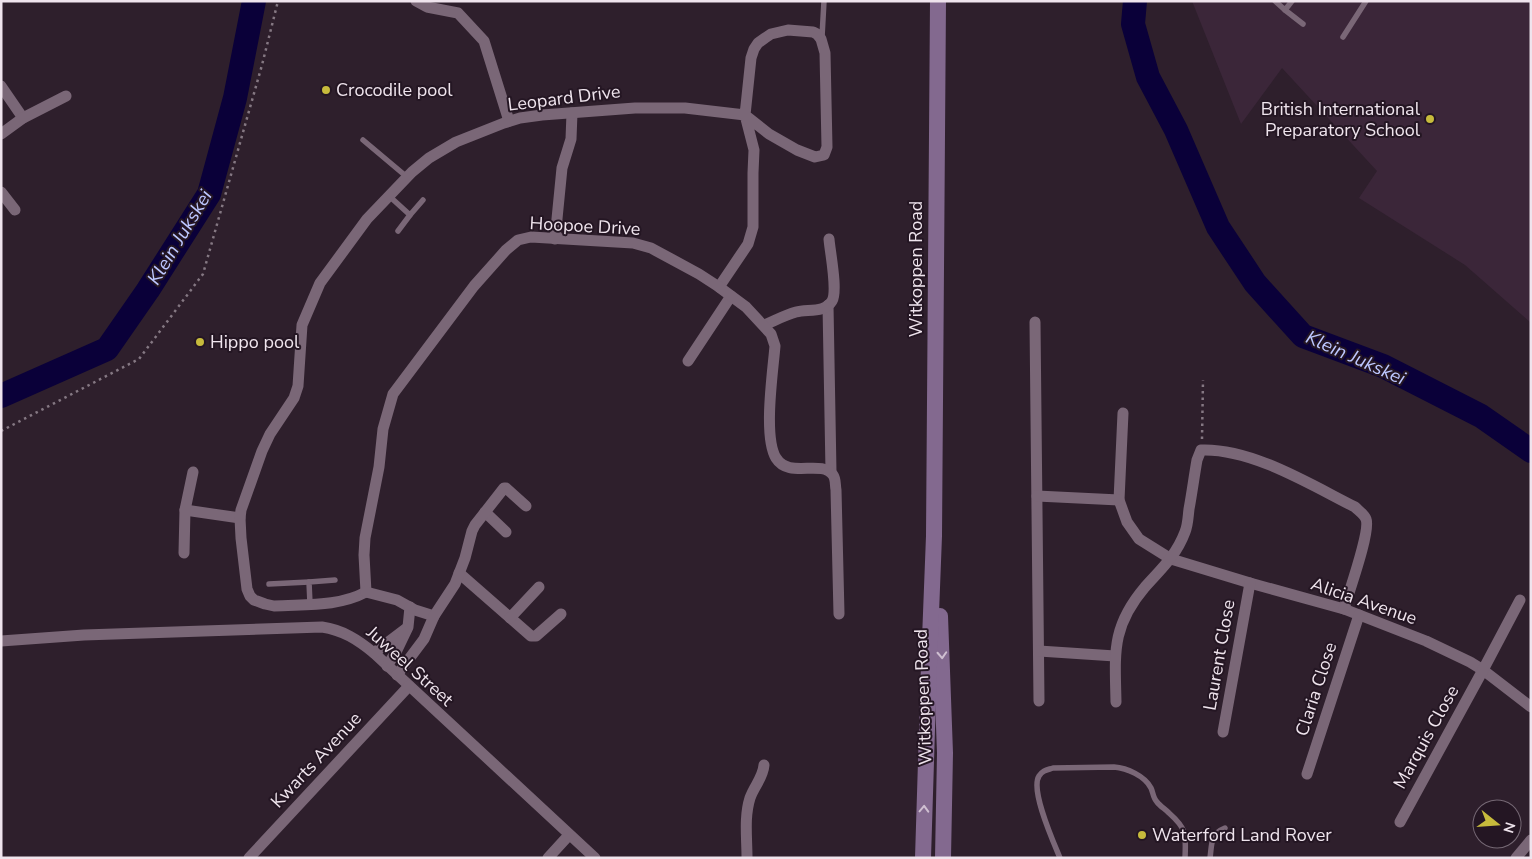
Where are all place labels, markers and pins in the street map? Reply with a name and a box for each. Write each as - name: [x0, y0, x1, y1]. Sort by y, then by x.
- place label: Crocodile pool: [336, 78, 453, 102]
- marker: Crocodile pool: [320, 84, 332, 96]
- place label: British International Preparatory School: [1261, 97, 1421, 142]
- marker: British International Preparatory School: [1424, 113, 1436, 125]
- place label: Hippo pool: [210, 330, 300, 354]
- marker: Hippo pool: [194, 336, 206, 348]
- place label: Waterford Land Rover: [1152, 823, 1332, 847]
- marker: Waterford Land Rover: [1136, 829, 1148, 841]

